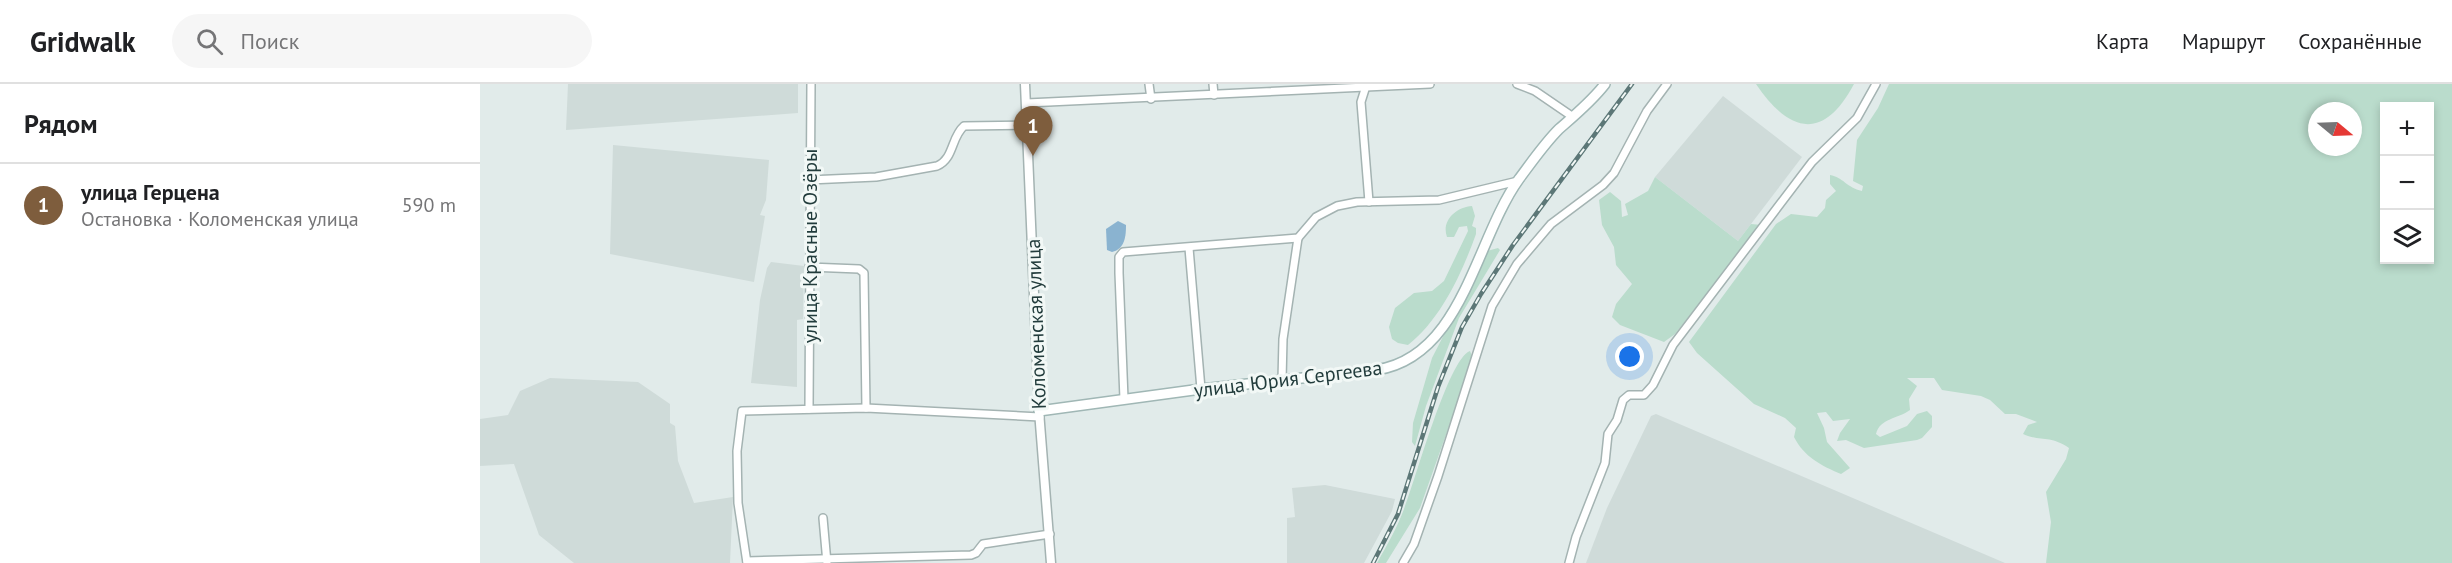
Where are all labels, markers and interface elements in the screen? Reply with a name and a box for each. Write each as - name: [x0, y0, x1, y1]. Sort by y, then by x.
- search box: [172, 14, 592, 68]
- text: Gridwalk: [30, 23, 136, 60]
- icon: search: [193, 25, 226, 58]
- text: Поиск: [241, 27, 299, 55]
- text: Карта: [2096, 28, 2149, 55]
- text: Маршрут: [2182, 28, 2265, 55]
- text: Сохранённые: [2298, 28, 2422, 55]
- north arrow: [2308, 102, 2362, 156]
- map controls: [2380, 102, 2434, 264]
- button: +: [2380, 102, 2434, 156]
- pin: 1: [1014, 106, 1052, 156]
- text: Рядом: [24, 107, 98, 140]
- street label: улица Красные Озёры: [797, 149, 823, 343]
- button: −: [2380, 156, 2434, 210]
- text: улица Герцена: [81, 178, 220, 206]
- text: 1: [38, 192, 49, 218]
- text: 590 m: [402, 192, 456, 218]
- text: Остановка · Коломенская улица: [81, 206, 359, 232]
- button: layers: [2380, 210, 2434, 264]
- street label: Коломенская улица: [1020, 238, 1052, 410]
- your location: [1615, 342, 1644, 371]
- street label: улица Юрия Сергеева: [1192, 355, 1384, 403]

